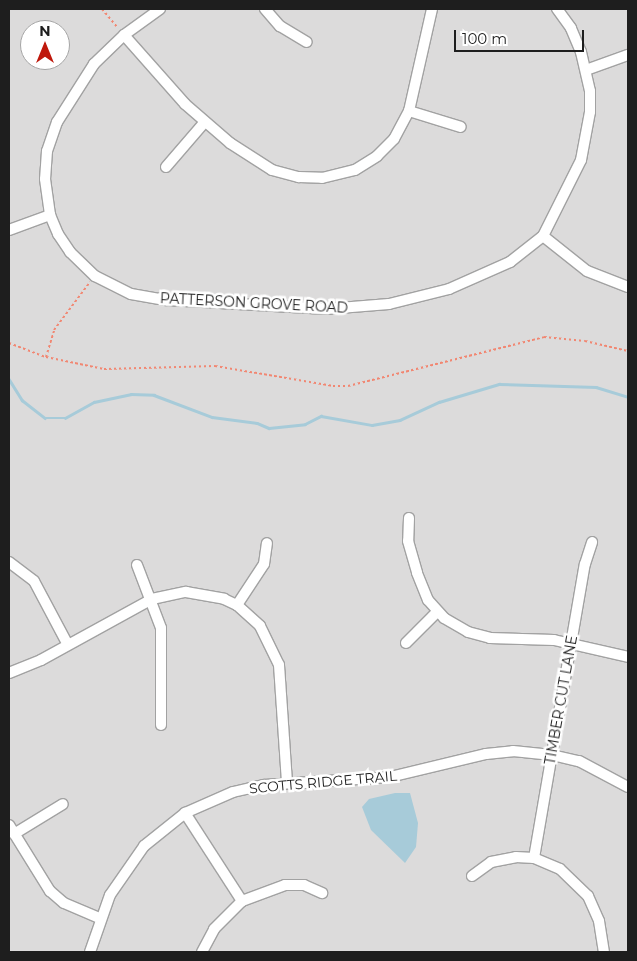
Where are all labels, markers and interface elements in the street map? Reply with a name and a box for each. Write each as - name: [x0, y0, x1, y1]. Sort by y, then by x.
- north arrow: [20, 20, 70, 70]
- scale bar: [457, 20, 587, 52]
- text: N: [39, 22, 51, 40]
- text: 100 m: [462, 29, 507, 48]
- street label: PATTERSON GROVE ROAD: [159, 290, 349, 316]
- street label: TIMBER CUT LANE: [541, 634, 581, 766]
- street label: SCOTTS RIDGE TRAIL: [248, 767, 398, 797]

